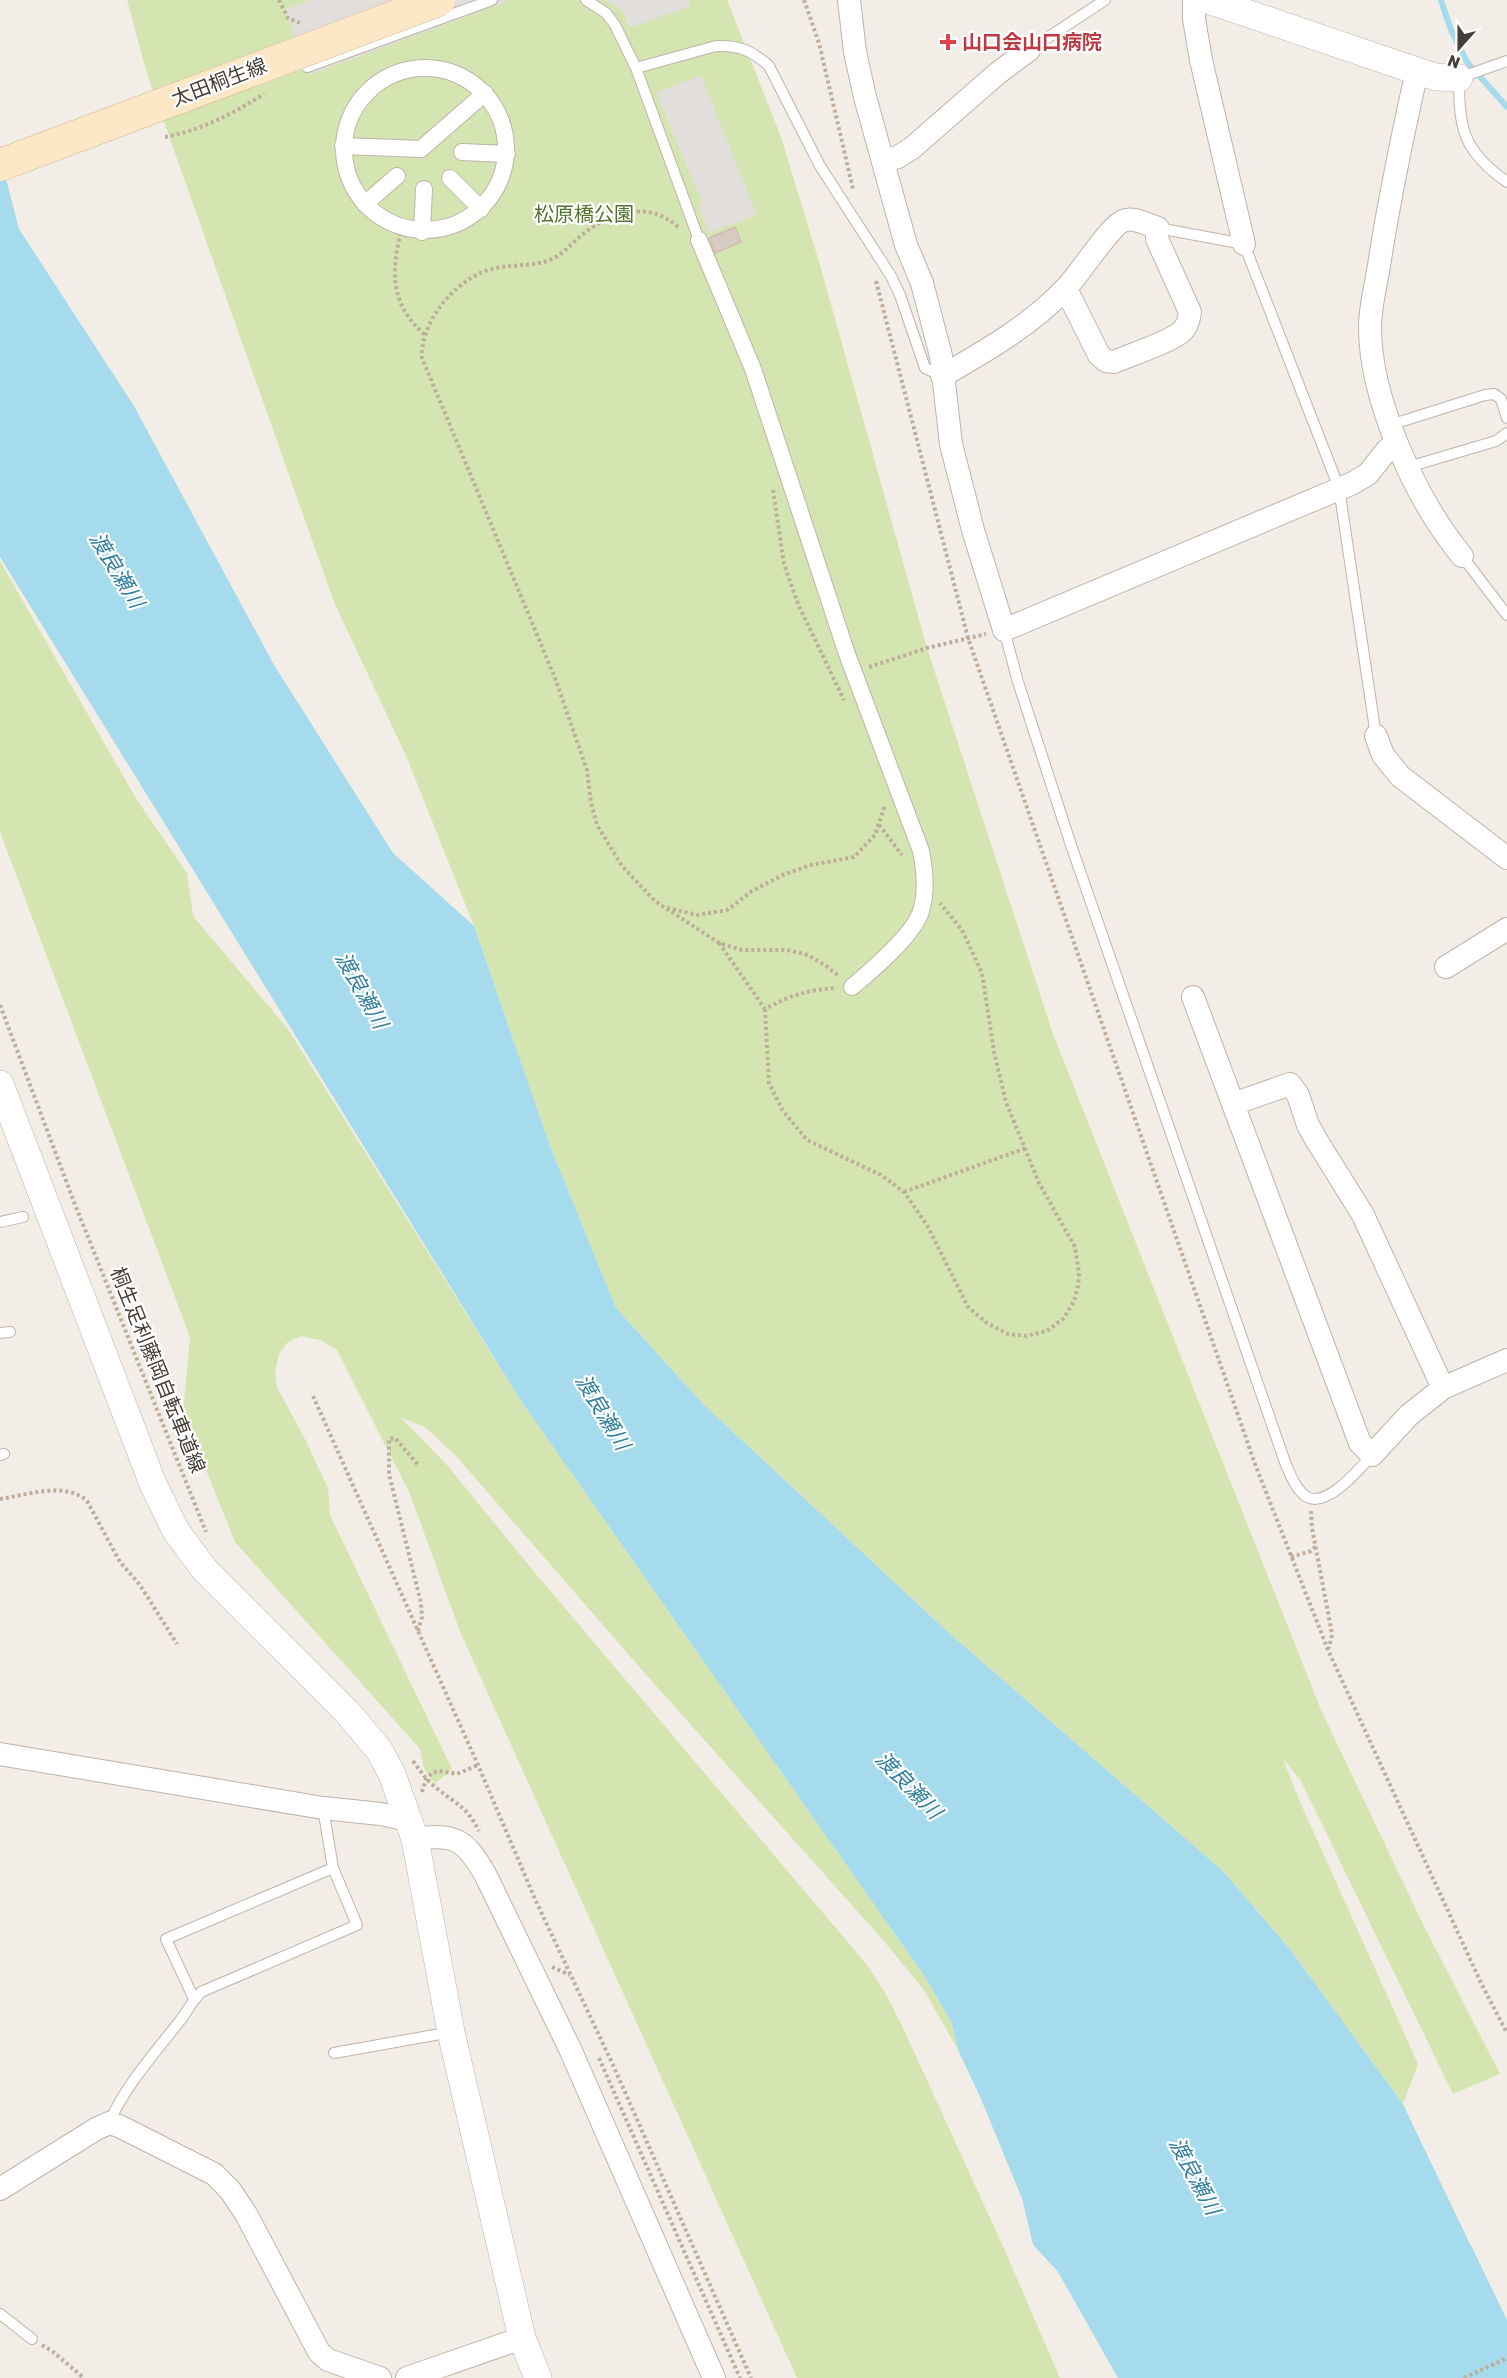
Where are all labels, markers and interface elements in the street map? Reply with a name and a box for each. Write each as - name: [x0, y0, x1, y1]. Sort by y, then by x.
- north arrow: [1429, 18, 1489, 78]
- place label: 山口会山口病院: [962, 30, 1102, 54]
- marker: 山口会山口病院: [939, 33, 957, 51]
- text: N: [1445, 51, 1463, 72]
- street label: 太田桐生線: [168, 53, 270, 111]
- park label: 松原橋公園: [534, 202, 634, 226]
- water label: 渡良瀬川: [85, 528, 150, 614]
- water label: 渡良瀬川: [331, 947, 394, 1035]
- street label: 桐生足利藤岡自転車道線: [106, 1264, 210, 1476]
- water label: 渡良瀬川: [571, 1370, 636, 1456]
- water label: 渡良瀬川: [871, 1746, 949, 1825]
- water label: 渡良瀬川: [1164, 2133, 1227, 2221]

